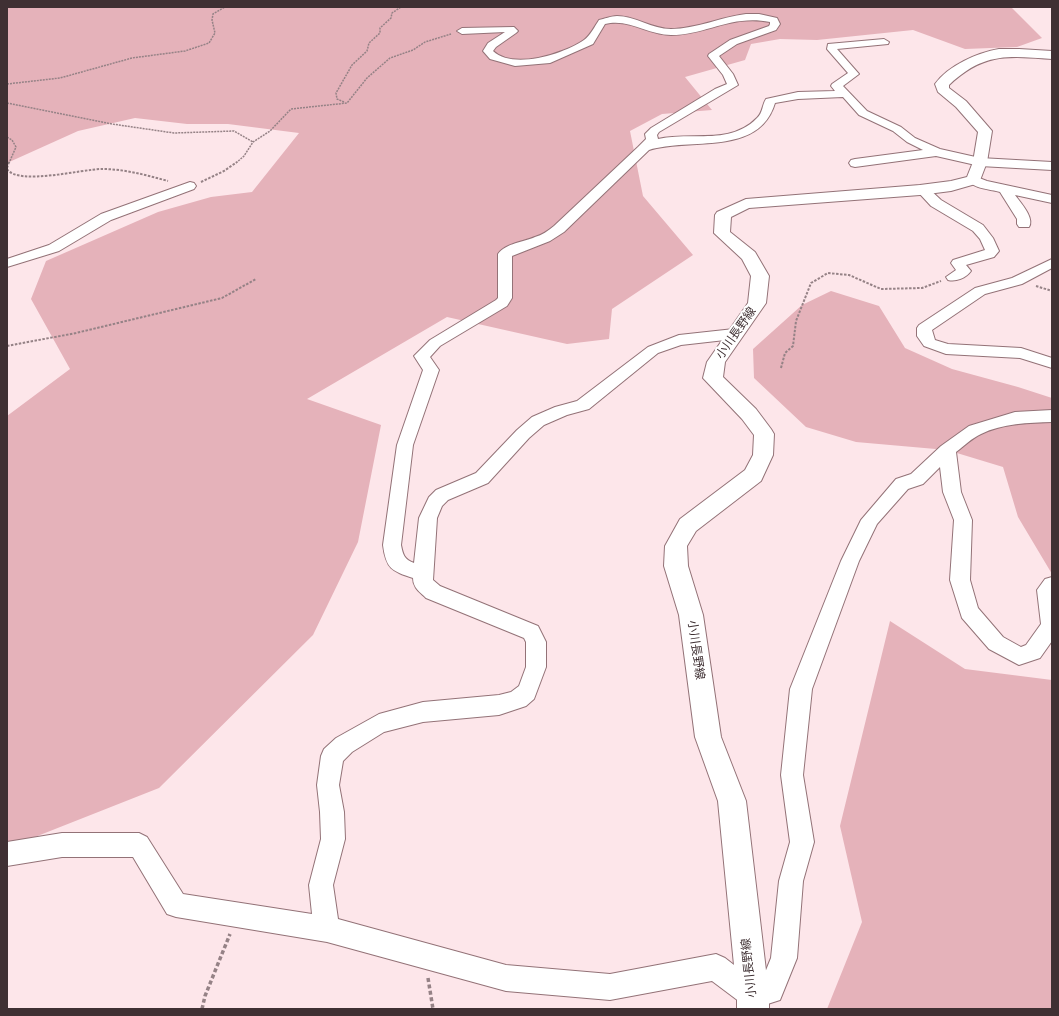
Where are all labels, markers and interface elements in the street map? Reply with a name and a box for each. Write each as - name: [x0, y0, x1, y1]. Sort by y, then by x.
- street label: 小川長野線: [713, 304, 759, 362]
- street label: 小川長野線: [685, 619, 707, 681]
- street label: 小川長野線: [739, 937, 759, 999]

